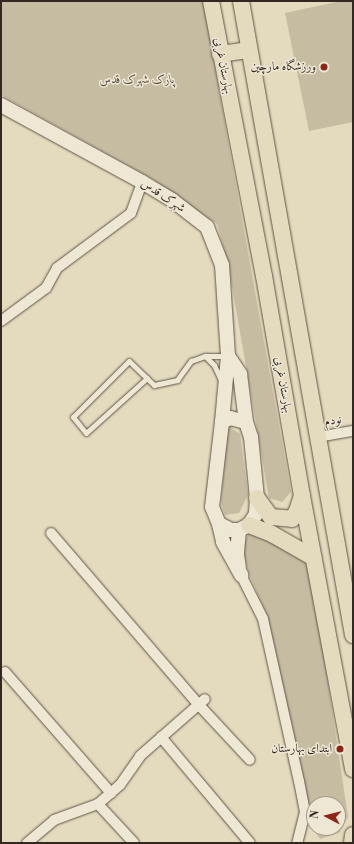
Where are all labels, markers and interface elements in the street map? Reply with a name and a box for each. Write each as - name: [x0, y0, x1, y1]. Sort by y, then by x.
- street label: بهارستان غربی: [210, 37, 236, 95]
- place label: ورزشگاه مارچین: [251, 60, 316, 74]
- marker: ورزشگاه مارچین: [319, 62, 329, 72]
- park label: پارک شهرک قدس: [100, 73, 174, 87]
- street label: شهرک قدس: [138, 176, 188, 216]
- street label: بهارستان غربی: [271, 356, 295, 414]
- street label: نودم: [323, 412, 343, 430]
- place label: ابتدای بهارستان: [271, 742, 332, 756]
- marker: ابتدای بهارستان: [335, 744, 345, 754]
- north arrow: [306, 796, 346, 836]
- text: N: [308, 809, 323, 820]

